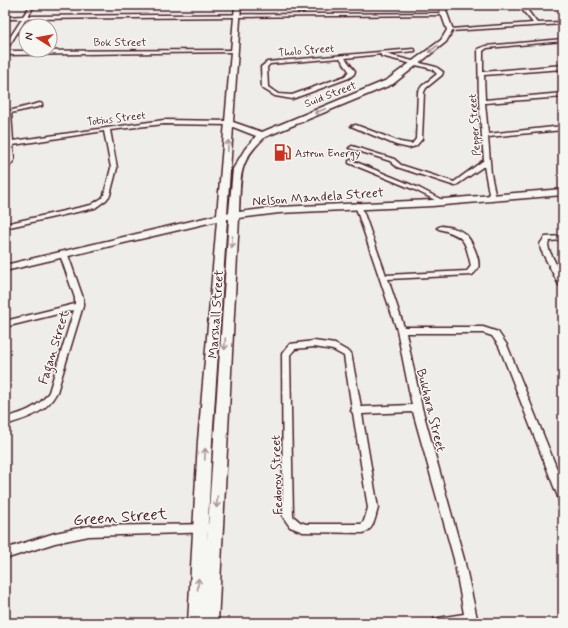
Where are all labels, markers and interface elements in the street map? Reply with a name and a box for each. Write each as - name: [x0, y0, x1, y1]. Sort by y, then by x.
- north arrow: [18, 18, 58, 58]
- text: N: [22, 31, 37, 41]
- street label: Bok Street: [94, 36, 146, 50]
- street label: Tholo Street: [278, 42, 335, 60]
- one-way arrow: [428, 45, 439, 54]
- street label: Suid Street: [302, 79, 358, 111]
- street label: Pepper Street: [466, 93, 484, 157]
- one-way arrow: [314, 107, 326, 115]
- street label: Totius Street: [86, 108, 146, 130]
- one-way arrow: [224, 140, 232, 153]
- fuel station icon: Astron Energy: [272, 143, 292, 163]
- place label: Astron Energy: [295, 147, 361, 161]
- street label: Nelson Mandela Street: [252, 184, 385, 211]
- one-way arrow: [229, 235, 236, 248]
- street label: Marshall Street: [205, 269, 228, 359]
- street label: Fagan Street: [35, 308, 76, 387]
- one-way arrow: [222, 337, 229, 350]
- street label: Bukhara Street: [412, 367, 449, 454]
- street label: Fedorov Street: [268, 435, 287, 515]
- one-way arrow: [201, 448, 209, 461]
- one-way arrow: [213, 495, 220, 508]
- street label: Green Street: [73, 504, 168, 531]
- one-way arrow: [195, 578, 202, 591]

